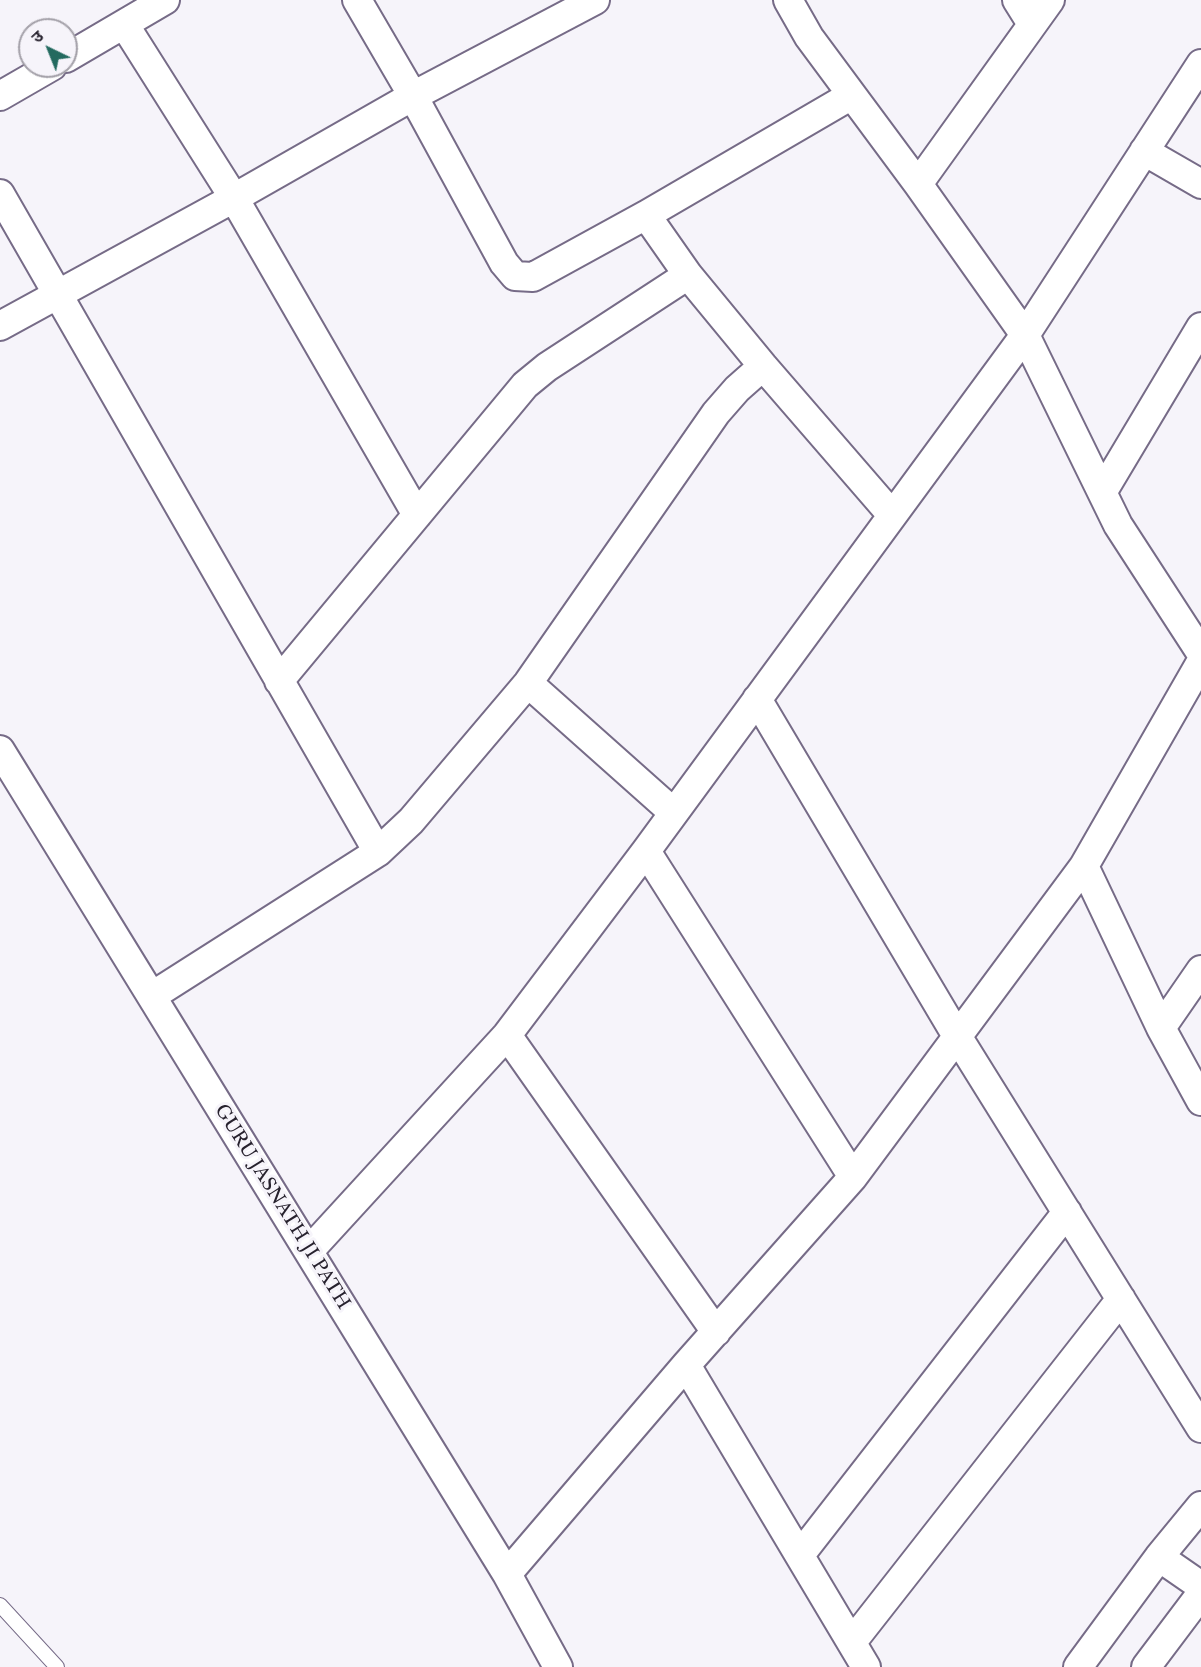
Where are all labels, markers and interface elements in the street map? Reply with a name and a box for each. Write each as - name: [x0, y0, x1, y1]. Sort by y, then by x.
- north arrow: [18, 18, 78, 78]
- text: उ: [27, 26, 47, 47]
- street label: GURU JASNATH JI PATH: [210, 1101, 354, 1313]

